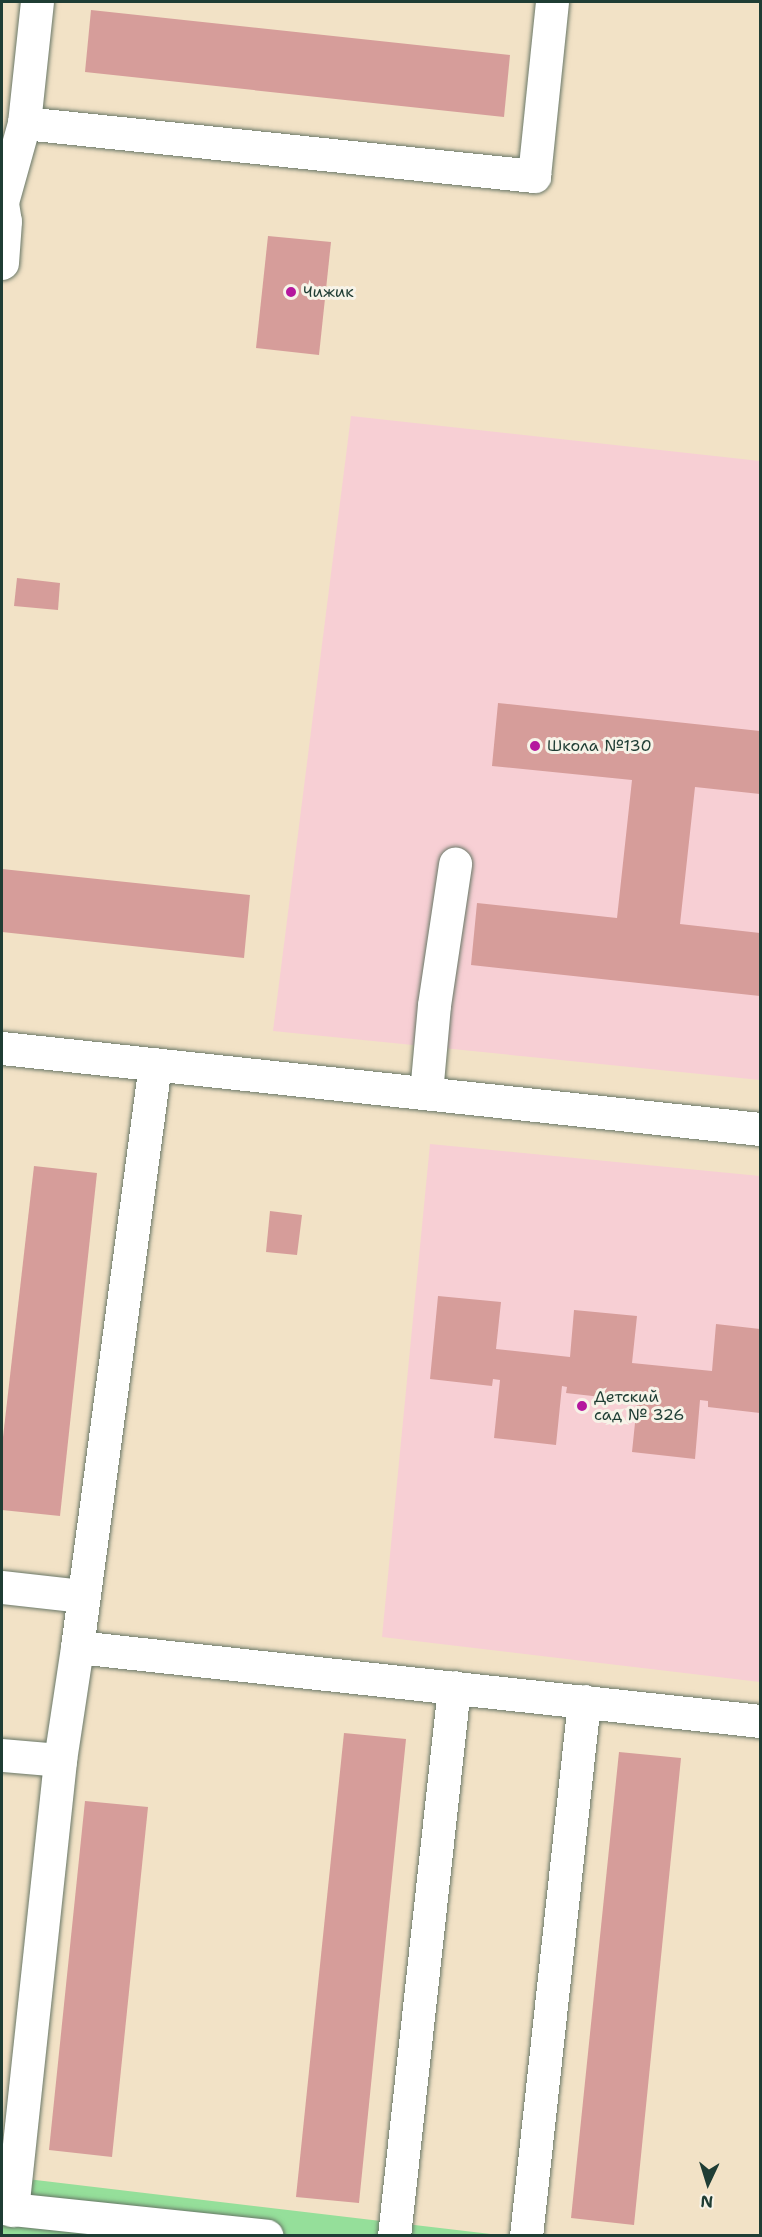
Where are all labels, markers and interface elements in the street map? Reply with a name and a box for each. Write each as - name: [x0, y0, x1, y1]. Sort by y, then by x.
- place label: Чижик: [303, 282, 354, 302]
- marker: Чижик: [284, 285, 298, 299]
- place label: Школа №130: [547, 736, 652, 756]
- marker: Школа №130: [528, 739, 542, 753]
- place label: Детский сад № 326: [594, 1387, 684, 1425]
- marker: Детский сад № 326: [575, 1399, 589, 1413]
- north arrow: [678, 2153, 738, 2213]
- text: N: [700, 2191, 714, 2212]

